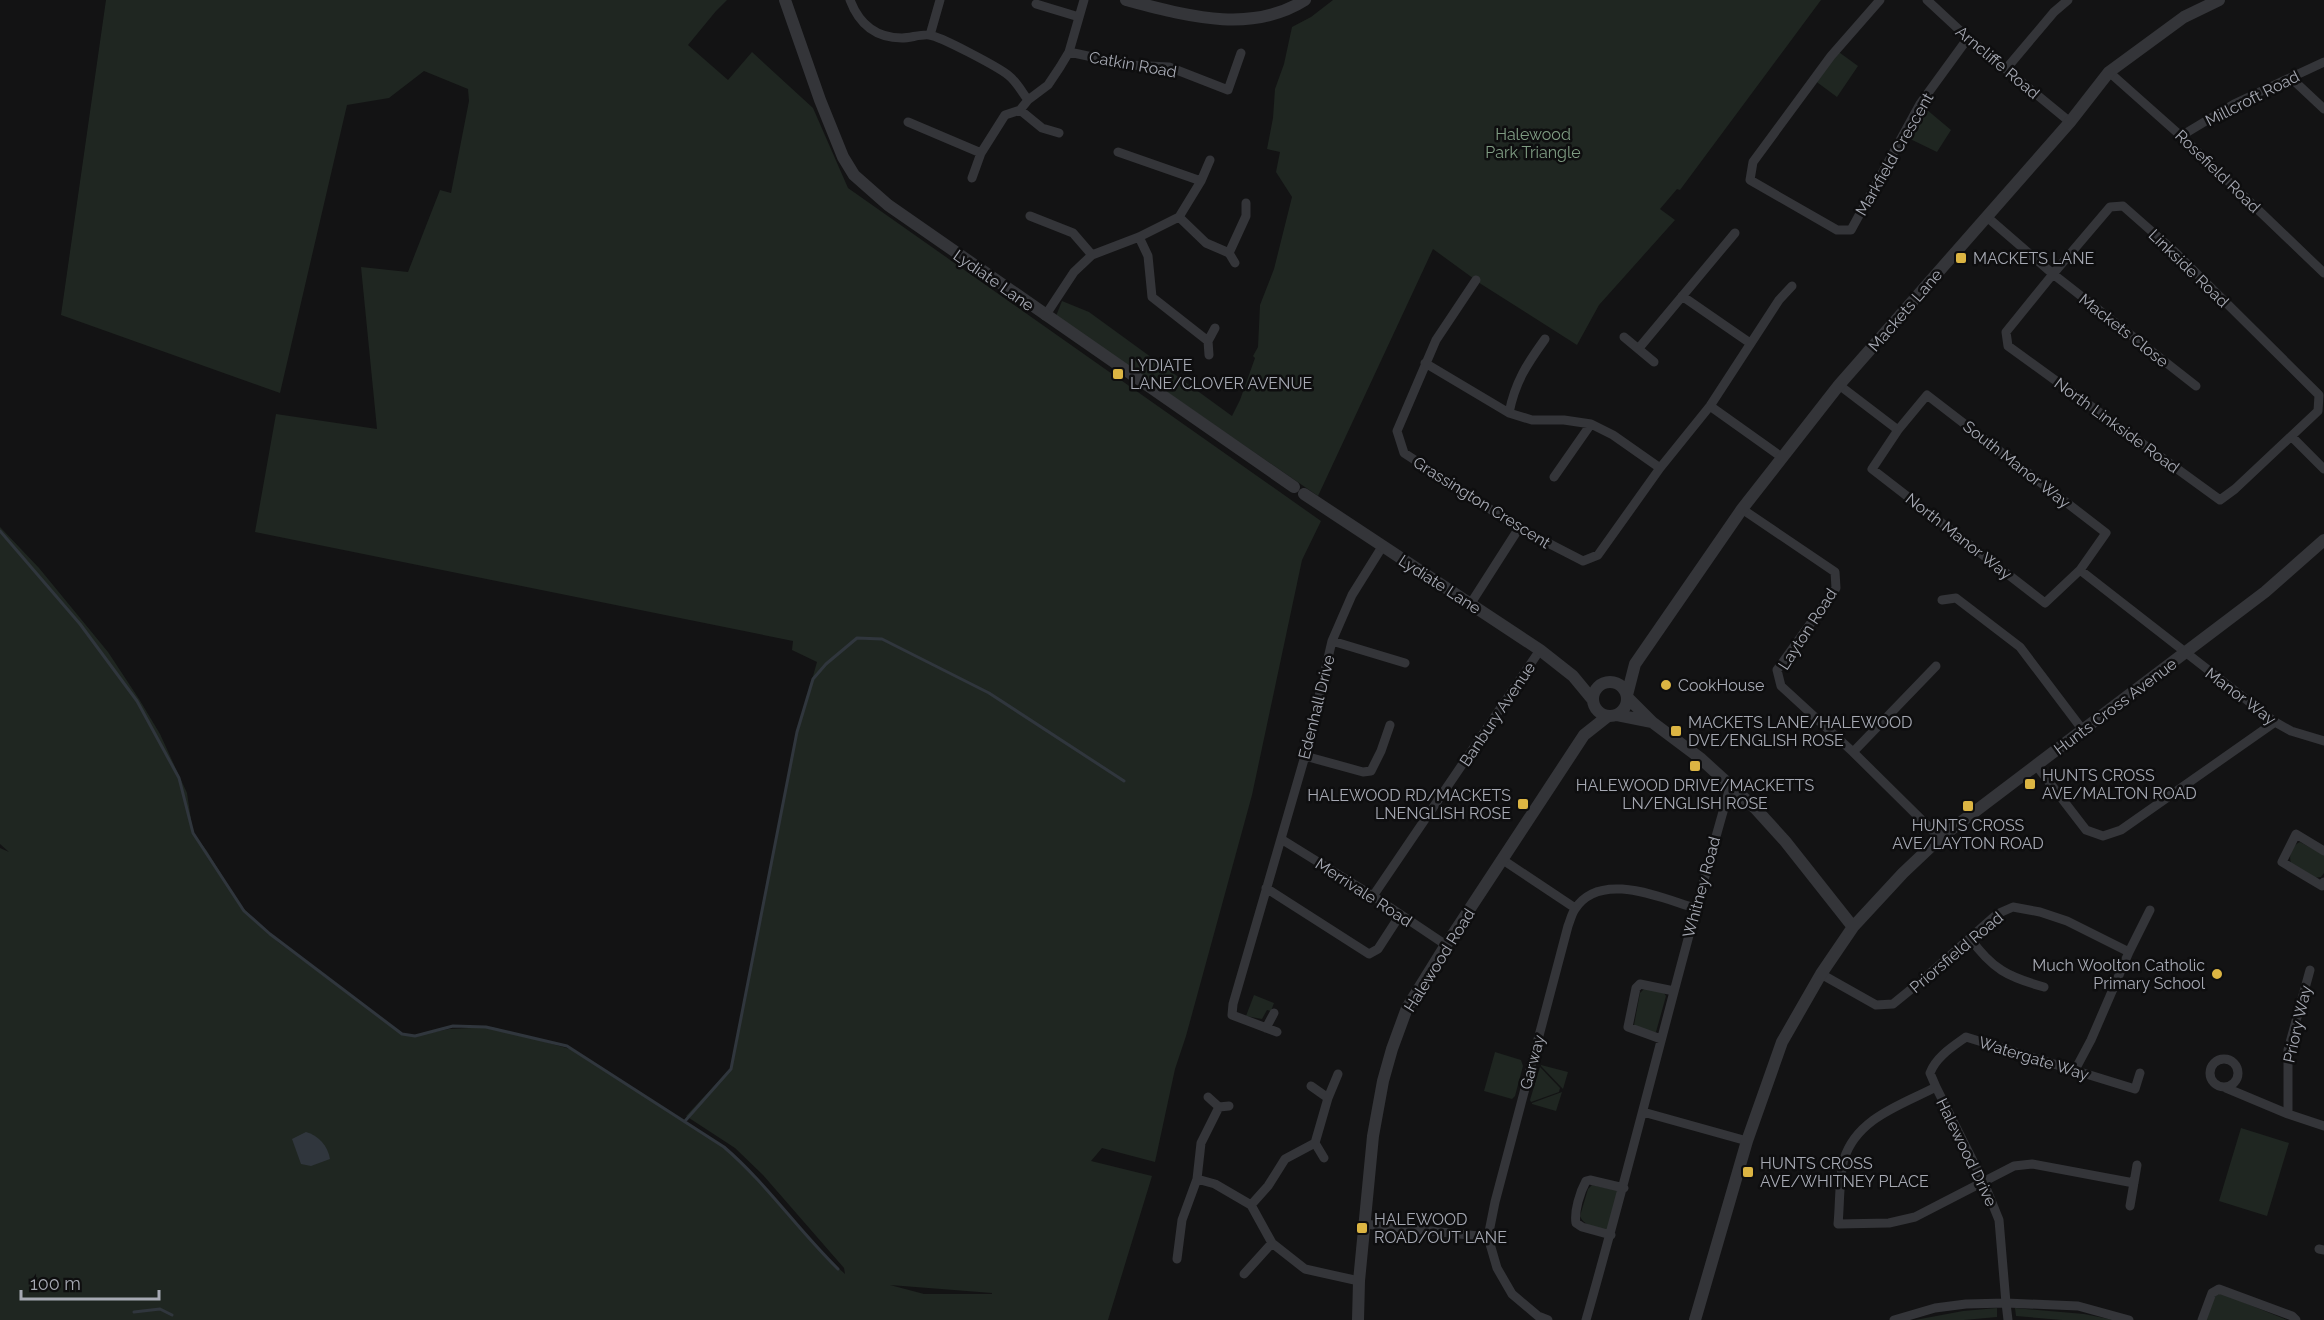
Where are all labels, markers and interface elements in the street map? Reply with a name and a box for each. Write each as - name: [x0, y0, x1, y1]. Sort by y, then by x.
- street label: Arncliffe Road: [1952, 22, 2043, 103]
- street label: Catkin Road: [1088, 47, 1178, 82]
- street label: Millcroft Road: [2202, 67, 2302, 130]
- street label: Markfield Crescent: [1852, 89, 1938, 219]
- park label: Halewood Park Triangle: [1485, 125, 1581, 162]
- street label: Rosefield Road: [2171, 126, 2264, 217]
- street label: Linkside Road: [2145, 226, 2233, 311]
- street label: Lydiate Lane: [950, 246, 1038, 315]
- place label: MACKETS LANE: [1973, 249, 2094, 268]
- marker: MACKETS LANE: [1954, 251, 1968, 265]
- street label: Mackets Lane: [1864, 265, 1946, 355]
- street label: Mackets Close: [2075, 290, 2172, 371]
- place label: LYDIATE LANE/CLOVER AVENUE: [1130, 356, 1312, 393]
- marker: LYDIATE LANE/CLOVER AVENUE: [1111, 367, 1125, 381]
- street label: North Linkside Road: [2051, 374, 2183, 477]
- street label: South Manor Way: [1959, 417, 2074, 512]
- street label: Grassington Crescent: [1410, 452, 1554, 553]
- street label: North Manor Way: [1902, 489, 2016, 584]
- street label: Lydiate Lane: [1395, 551, 1484, 618]
- street label: Layton Road: [1774, 585, 1841, 673]
- street label: Edenhall Drive: [1294, 653, 1339, 761]
- street label: Hunts Cross Avenue: [2050, 654, 2180, 759]
- street label: Banbury Avenue: [1456, 659, 1539, 770]
- street label: Manor Way: [2202, 664, 2280, 729]
- place label: CookHouse: [1678, 676, 1764, 695]
- marker: CookHouse: [1659, 678, 1673, 692]
- place label: MACKETS LANE/HALEWOOD DVE/ENGLISH ROSE: [1688, 713, 1912, 750]
- marker: MACKETS LANE/HALEWOOD DVE/ENGLISH ROSE: [1669, 724, 1683, 738]
- marker: HALEWOOD DRIVE/MACKETTS LN/ENGLISH ROSE: [1688, 759, 1702, 773]
- place label: HUNTS CROSS AVE/MALTON ROAD: [2042, 766, 2197, 803]
- place label: HALEWOOD DRIVE/MACKETTS LN/ENGLISH ROSE: [1576, 776, 1814, 813]
- marker: HUNTS CROSS AVE/MALTON ROAD: [2023, 777, 2037, 791]
- place label: HALEWOOD RD/MACKETS LNENGLISH ROSE: [1307, 786, 1511, 823]
- marker: HALEWOOD RD/MACKETS LNENGLISH ROSE: [1516, 797, 1530, 811]
- marker: HUNTS CROSS AVE/LAYTON ROAD: [1961, 799, 1975, 813]
- place label: HUNTS CROSS AVE/LAYTON ROAD: [1892, 816, 2044, 853]
- street label: Whitney Road: [1679, 834, 1724, 940]
- street label: Merrivale Road: [1312, 854, 1416, 931]
- street label: Halewood Road: [1400, 905, 1479, 1015]
- street label: Priorsfield Road: [1906, 908, 2007, 997]
- place label: Much Woolton Catholic Primary School: [2032, 956, 2206, 993]
- marker: Much Woolton Catholic Primary School: [2210, 967, 2224, 981]
- street label: Priory Way: [2279, 983, 2316, 1065]
- street label: Garway: [1516, 1032, 1549, 1092]
- street label: Watergate Way: [1976, 1033, 2092, 1084]
- street label: Halewood Drive: [1932, 1095, 2001, 1209]
- place label: HUNTS CROSS AVE/WHITNEY PLACE: [1760, 1154, 1929, 1191]
- marker: HUNTS CROSS AVE/WHITNEY PLACE: [1741, 1165, 1755, 1179]
- place label: HALEWOOD ROAD/OUT LANE: [1374, 1210, 1507, 1247]
- marker: HALEWOOD ROAD/OUT LANE: [1355, 1221, 1369, 1235]
- scale bar: [21, 1263, 159, 1301]
- text: 100 m: [30, 1273, 81, 1294]

